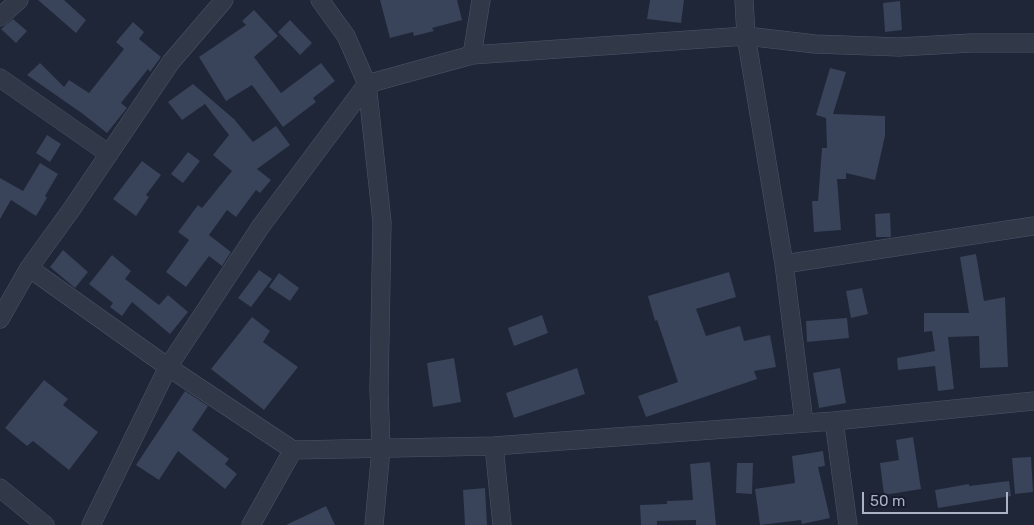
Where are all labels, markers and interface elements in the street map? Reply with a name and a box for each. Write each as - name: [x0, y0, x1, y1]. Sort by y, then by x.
- scale bar: [864, 482, 1010, 514]
- text: 50 m: [870, 492, 905, 510]

